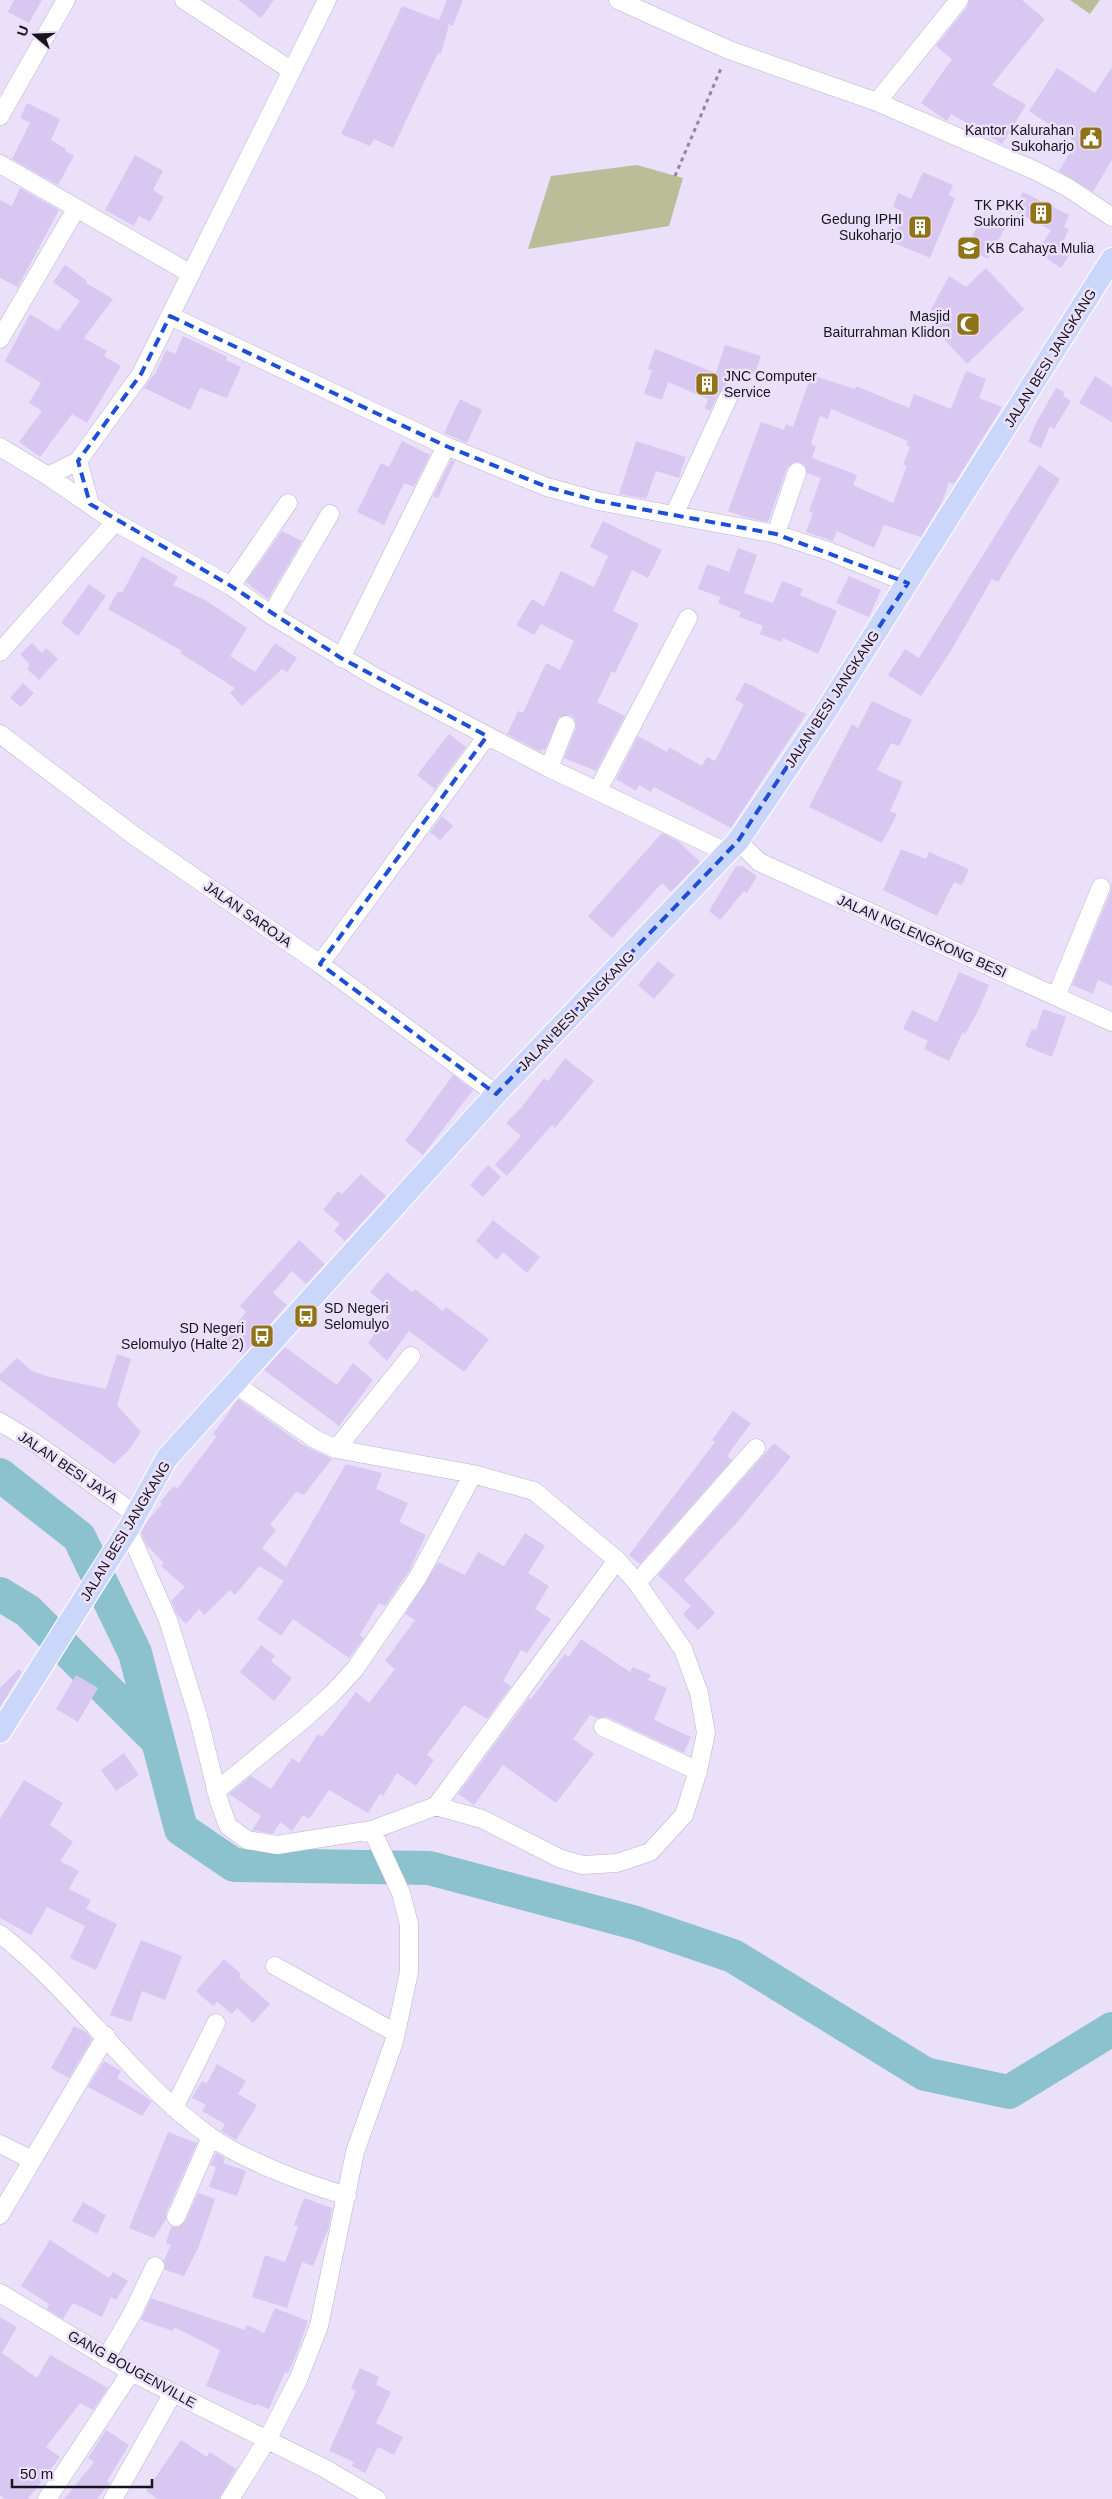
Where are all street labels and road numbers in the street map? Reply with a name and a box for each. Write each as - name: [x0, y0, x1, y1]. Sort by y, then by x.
- street label: JALAN BESI JANGKANG: [1001, 286, 1099, 430]
- street label: JALAN BESI JANGKANG: [782, 627, 882, 771]
- street label: JALAN SAROJA: [201, 878, 296, 951]
- street label: JALAN NGLENGKONG BESI: [835, 891, 1009, 981]
- street label: JALAN BESI JANGKANG: [515, 948, 637, 1074]
- street label: JALAN BESI JAYA: [15, 1428, 121, 1506]
- street label: JALAN BESI JANGKANG: [77, 1458, 173, 1604]
- street label: GANG BOUGENVILLE: [65, 2327, 199, 2411]

